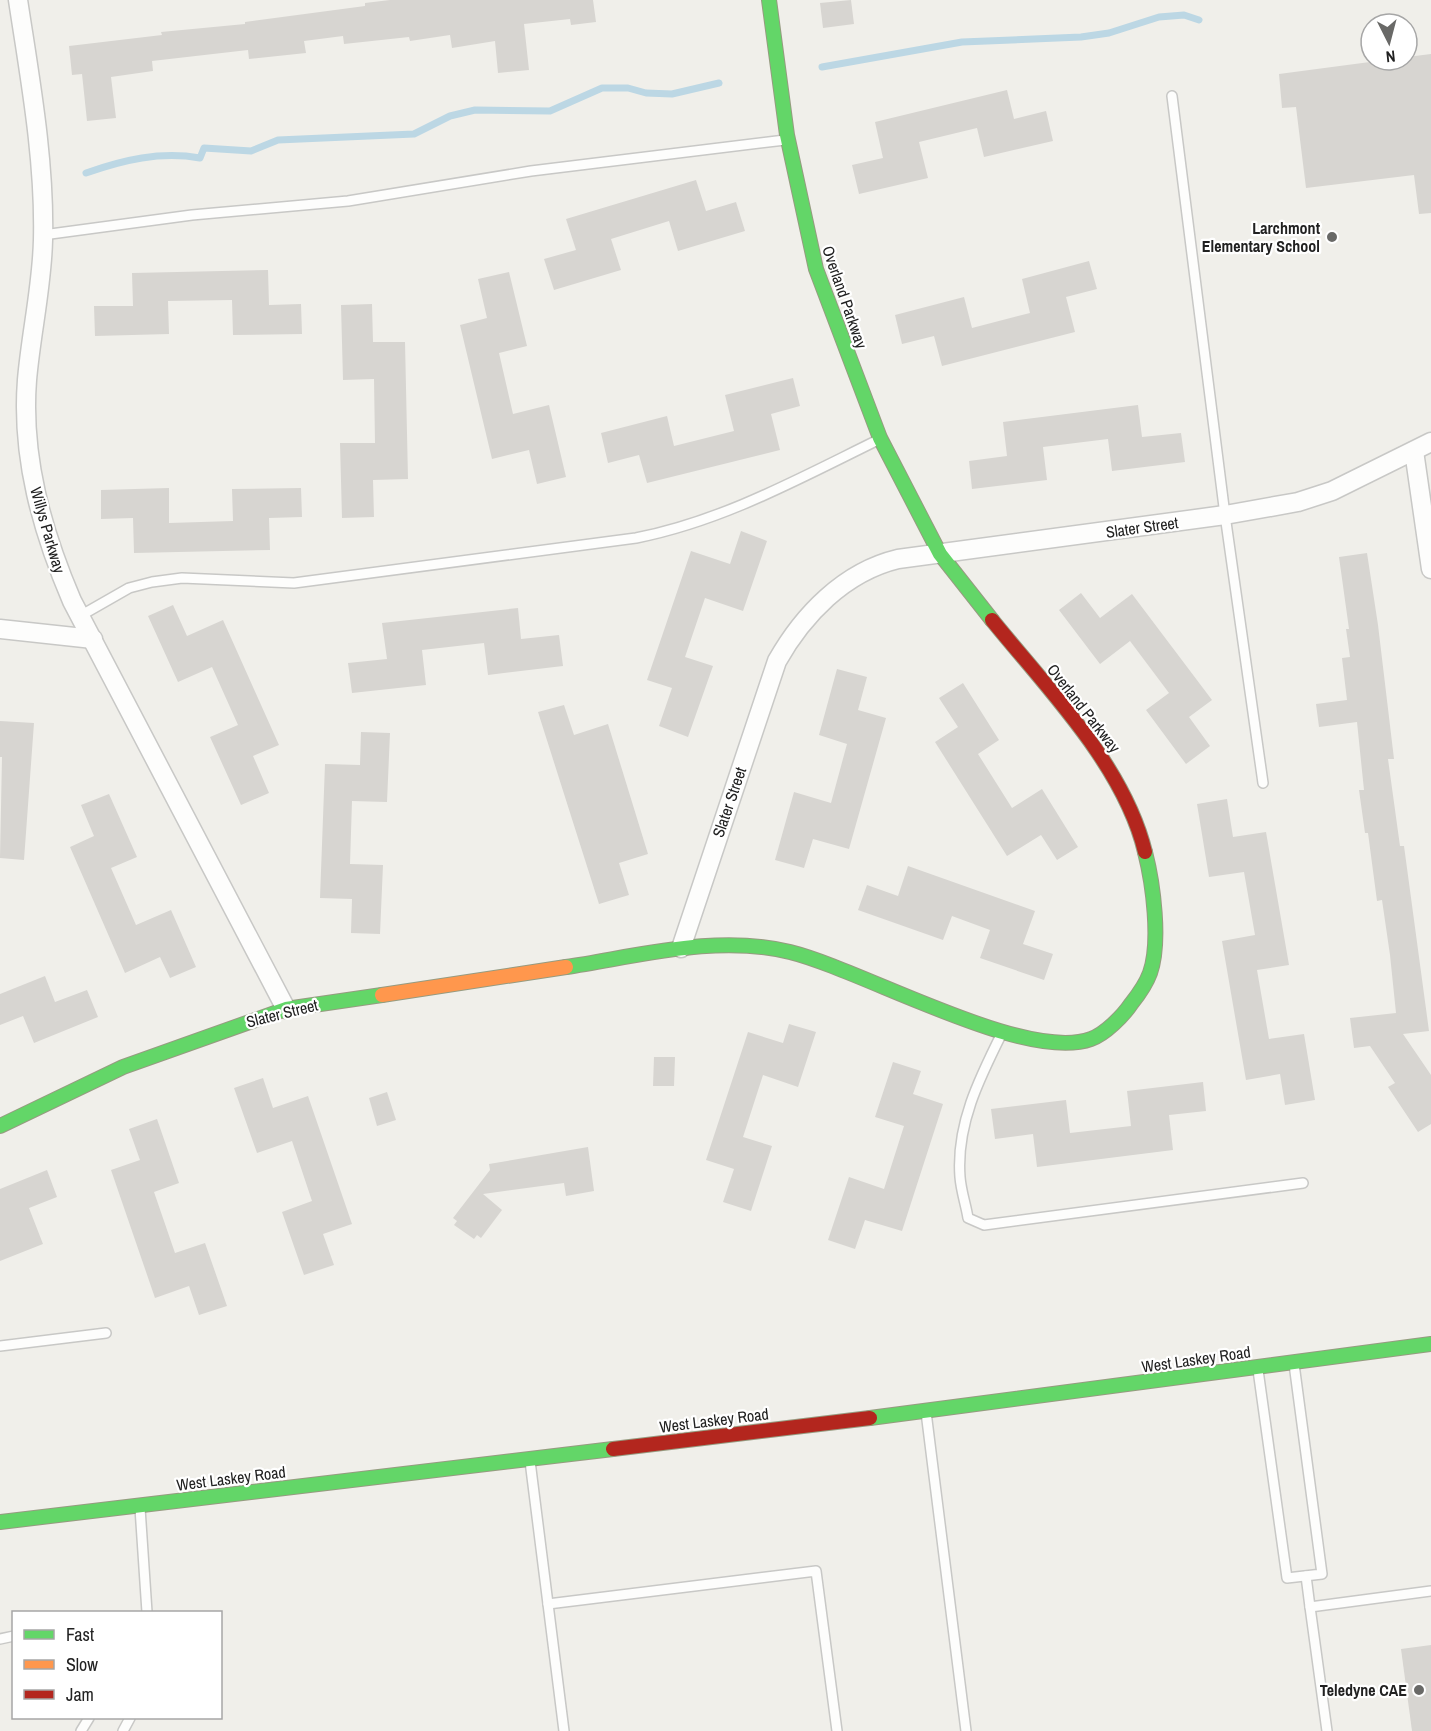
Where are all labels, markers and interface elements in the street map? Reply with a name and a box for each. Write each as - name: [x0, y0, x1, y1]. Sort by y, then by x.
- north arrow: [1359, 12, 1419, 72]
- text: N: [1385, 45, 1396, 68]
- place label: Larchmont Elementary School: [1202, 217, 1321, 257]
- marker: Larchmont Elementary School: [1325, 230, 1339, 244]
- street label: Overland Parkway: [817, 243, 873, 352]
- street label: Willys Parkway: [25, 484, 71, 576]
- street label: Slater Street: [1104, 511, 1180, 543]
- street label: Overland Parkway: [1042, 659, 1126, 757]
- street label: Slater Street: [707, 764, 751, 840]
- street label: Slater Street: [244, 993, 320, 1032]
- street label: West Laskey Road: [1140, 1340, 1252, 1378]
- street label: West Laskey Road: [658, 1402, 770, 1438]
- street label: West Laskey Road: [175, 1460, 287, 1496]
- legend: [12, 1611, 222, 1719]
- text: Fast: [66, 1622, 94, 1647]
- text: Slow: [66, 1652, 98, 1677]
- place label: Teledyne CAE: [1320, 1679, 1407, 1701]
- text: Jam: [66, 1682, 94, 1707]
- marker: Teledyne CAE: [1412, 1683, 1426, 1697]

